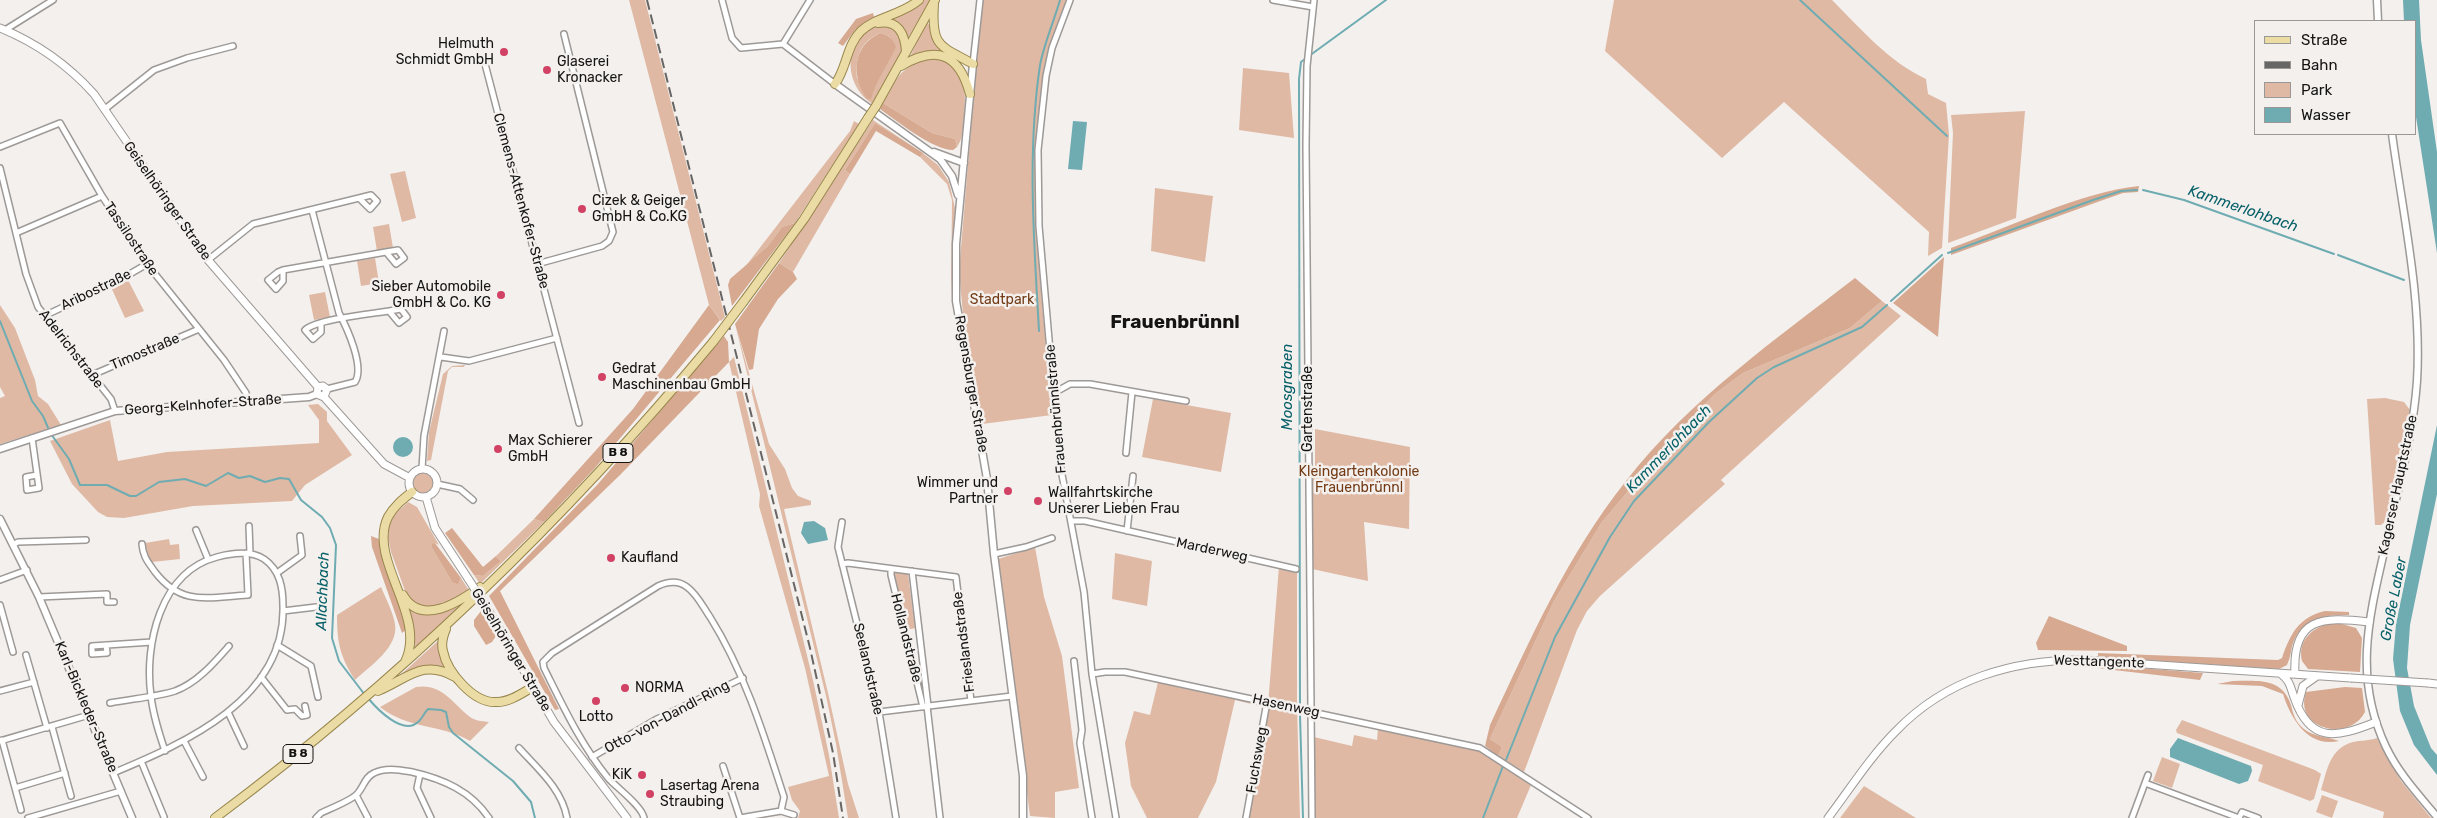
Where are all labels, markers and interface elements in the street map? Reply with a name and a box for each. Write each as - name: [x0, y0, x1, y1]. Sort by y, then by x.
- legend: [2254, 20, 2417, 135]
- text: Straße: [2301, 31, 2347, 49]
- place label: Helmuth Schmidt GmbH: [396, 36, 494, 68]
- marker: Helmuth Schmidt GmbH: [498, 46, 510, 58]
- place label: Glaserei Kronacker: [557, 54, 623, 86]
- text: Bahn: [2301, 56, 2338, 74]
- marker: Glaserei Kronacker: [541, 64, 553, 76]
- text: Park: [2301, 81, 2332, 99]
- text: Wasser: [2301, 106, 2350, 124]
- street label: Clemens-Attenkofer-Straße: [489, 111, 553, 291]
- street label: Geiselhöringer Straße: [120, 138, 214, 264]
- water label: Kammerlohbach: [2186, 182, 2300, 236]
- place label: Cizek & Geiger GmbH & Co.KG: [592, 193, 687, 226]
- street label: Tassilostraße: [100, 199, 162, 279]
- marker: Cizek & Geiger GmbH & Co.KG: [576, 203, 588, 215]
- street label: Aribostraße: [58, 266, 134, 314]
- place label: Sieber Automobile GmbH & Co. KG: [371, 279, 491, 312]
- marker: Sieber Automobile GmbH & Co. KG: [495, 289, 507, 301]
- park label: Stadtpark: [970, 292, 1034, 308]
- street label: Adelrichstraße: [35, 306, 107, 392]
- district label: Frauenbrünnl: [1110, 312, 1240, 334]
- street label: Regensburger Straße: [951, 314, 991, 454]
- street label: Timostraße: [108, 330, 182, 374]
- street label: Frauenbrünnlstraße: [1042, 344, 1070, 474]
- water label: Moosgraben: [1279, 344, 1297, 430]
- place label: Gedrat Maschinenbau GmbH: [612, 361, 751, 394]
- street label: Gartenstraße: [1300, 366, 1316, 452]
- marker: Gedrat Maschinenbau GmbH: [596, 371, 608, 383]
- street label: Georg-Kelnhofer-Straße: [124, 391, 282, 419]
- water label: Kammerlohbach: [1623, 401, 1715, 497]
- street label: Kagerser Hauptstraße: [2375, 413, 2421, 557]
- place label: Max Schierer GmbH: [508, 433, 592, 466]
- marker: Max Schierer GmbH: [492, 443, 504, 455]
- road number: B 8: [603, 443, 633, 462]
- park label: Kleingartenkolonie Frauenbrünnl: [1299, 464, 1419, 497]
- place label: Wimmer und Partner: [917, 475, 998, 508]
- marker: Wimmer und Partner: [1002, 485, 1014, 497]
- place label: Wallfahrtskirche Unserer Lieben Frau: [1048, 485, 1180, 518]
- marker: Wallfahrtskirche Unserer Lieben Frau: [1032, 495, 1044, 507]
- street label: Marderweg: [1175, 534, 1249, 566]
- place label: Kaufland: [621, 550, 678, 566]
- water label: Allachbach: [313, 551, 333, 631]
- marker: Kaufland: [605, 552, 617, 564]
- water label: Große Laber: [2377, 555, 2411, 643]
- street label: Geiselhöringer Straße: [467, 585, 555, 715]
- street label: Frieslandstraße: [949, 591, 979, 693]
- street label: Hollandstraße: [887, 592, 925, 684]
- street label: Seelandstraße: [849, 621, 887, 717]
- street label: Karl-Bickleder-Straße: [51, 639, 121, 775]
- street label: Westtangente: [2053, 652, 2145, 672]
- street label: Otto-von-Dandl-Ring: [602, 677, 732, 757]
- place label: NORMA: [635, 680, 684, 696]
- marker: NORMA: [619, 682, 631, 694]
- street label: Hasenweg: [1251, 691, 1321, 721]
- marker: Lotto: [590, 695, 602, 707]
- place label: Lotto: [579, 709, 613, 725]
- street label: Fuchsweg: [1243, 726, 1271, 794]
- road number: B 8: [283, 744, 313, 764]
- place label: KiK: [612, 767, 632, 783]
- marker: KiK: [636, 769, 648, 781]
- place label: Lasertag Arena Straubing: [660, 778, 760, 810]
- marker: Lasertag Arena Straubing: [644, 788, 656, 800]

